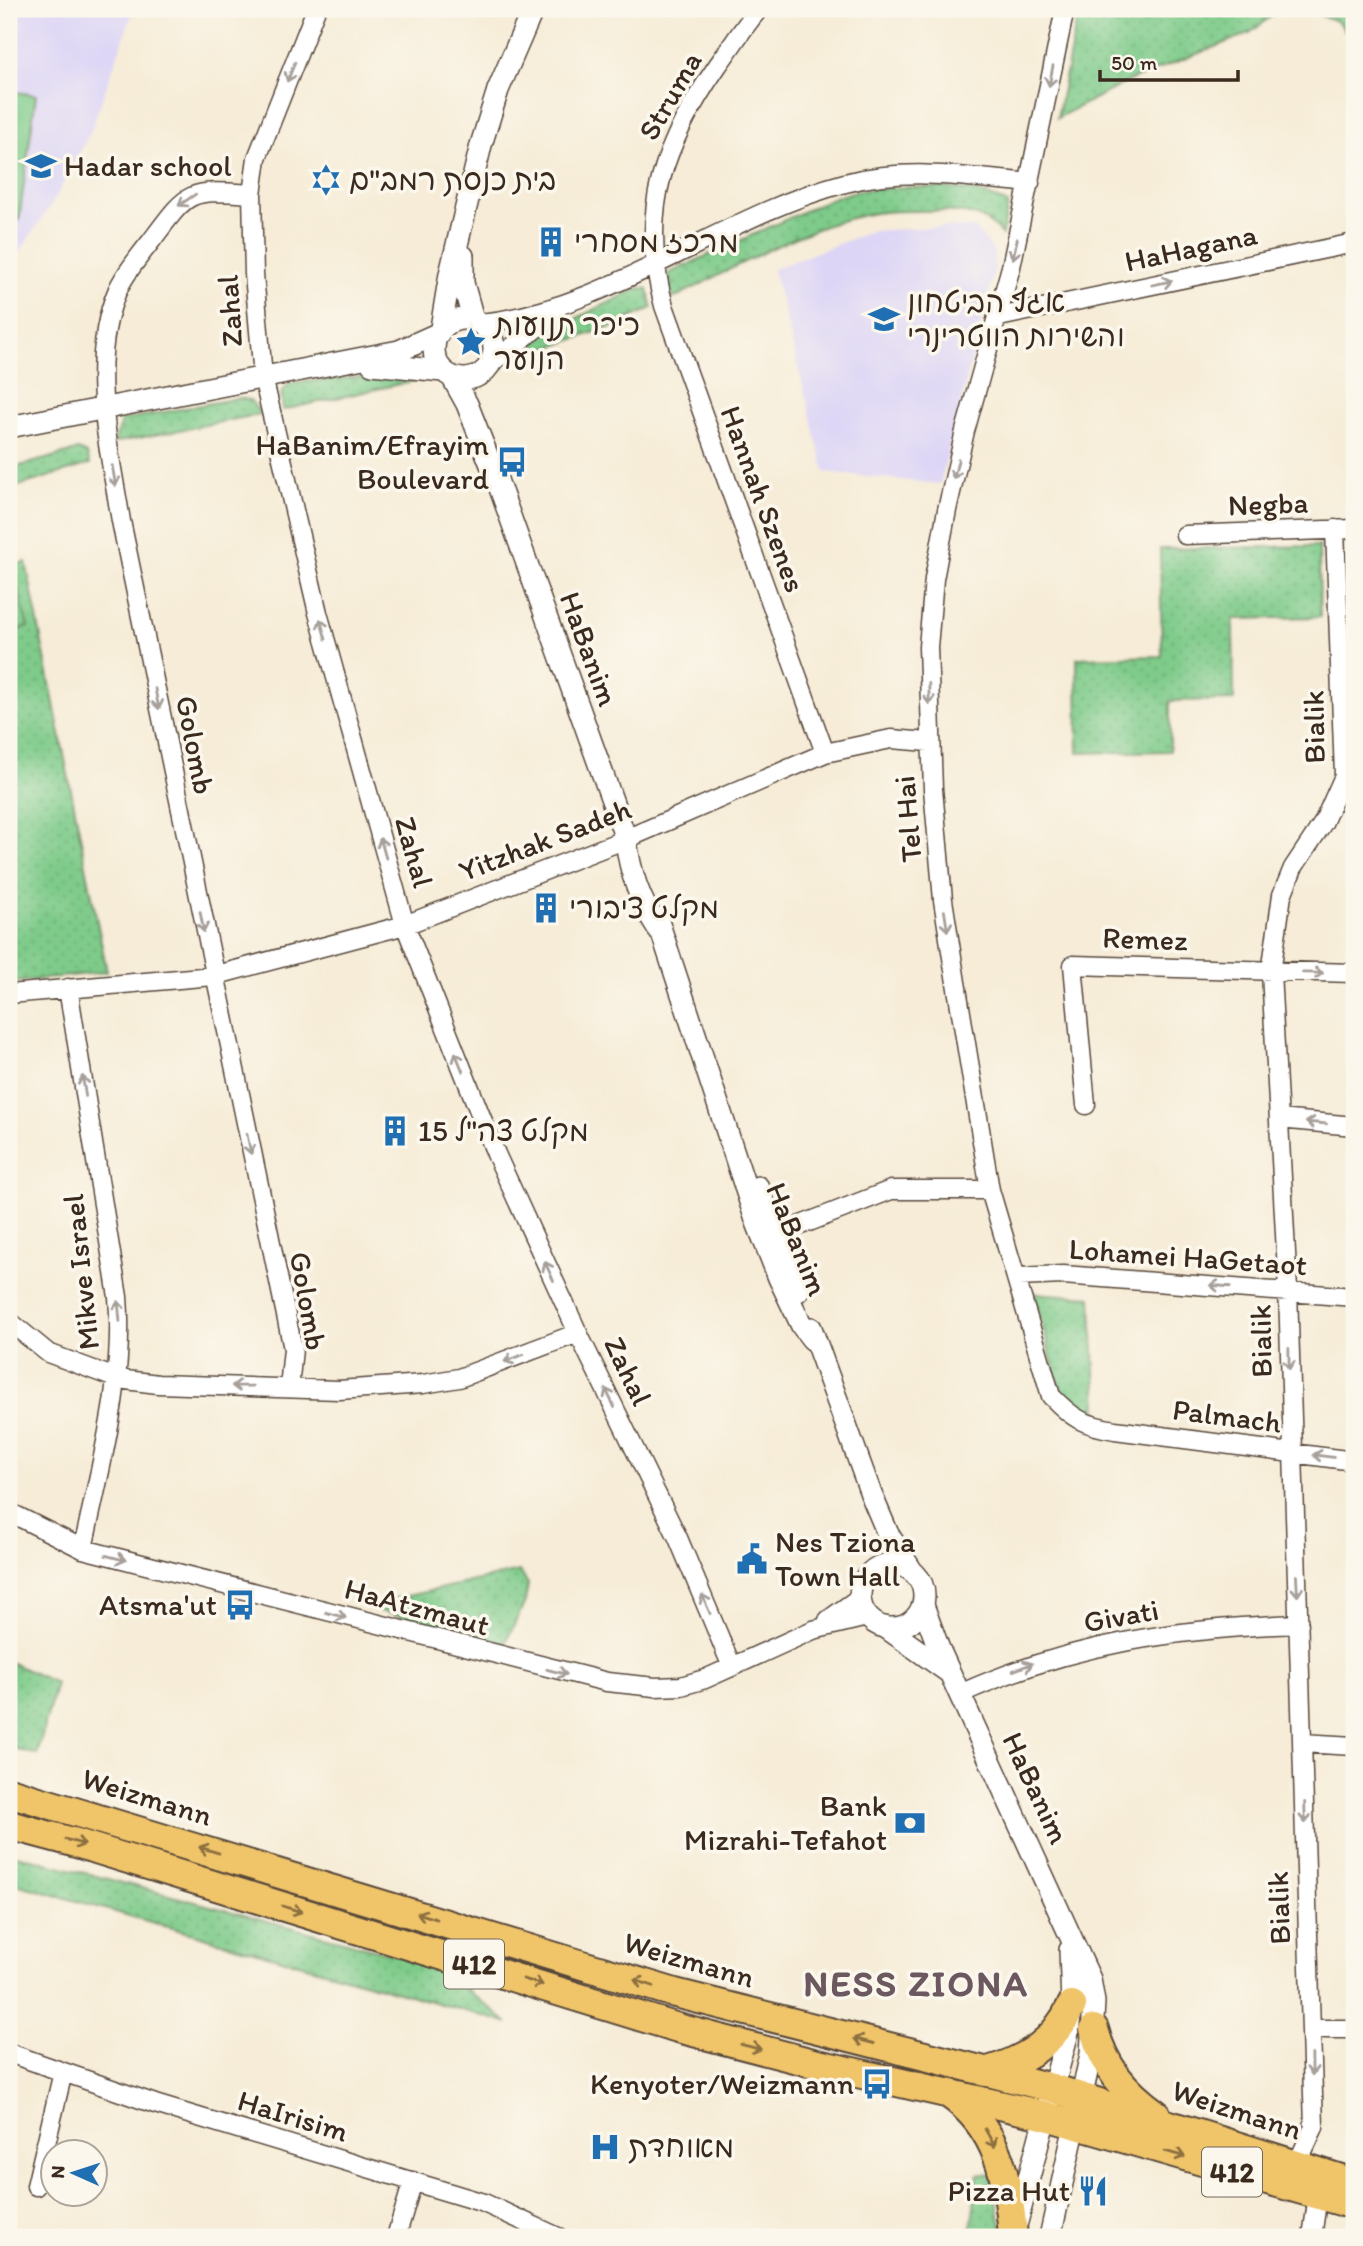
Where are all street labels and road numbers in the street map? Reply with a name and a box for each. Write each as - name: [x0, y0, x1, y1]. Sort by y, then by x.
- street label: Struma: [630, 45, 710, 147]
- street label: HaHagana: [1121, 215, 1261, 280]
- street label: Zahal: [208, 273, 250, 348]
- street label: Hannah Szenes: [713, 400, 814, 597]
- street label: Negba: [1227, 484, 1309, 523]
- street label: HaBanim: [552, 587, 627, 711]
- street label: Bialik: [1294, 690, 1333, 764]
- street label: Golomb: [168, 692, 223, 797]
- street label: Tel Hai: [885, 774, 930, 864]
- street label: Yitzhak Sadeh: [454, 790, 636, 889]
- street label: Zahal: [387, 812, 442, 892]
- street label: Remez: [1102, 919, 1189, 958]
- street label: HaBanim: [758, 1177, 837, 1301]
- street label: Mikve Israel: [54, 1192, 107, 1352]
- street label: Lohamei HaGetaot: [1068, 1230, 1308, 1283]
- street label: Golomb: [282, 1249, 335, 1353]
- street label: Bialik: [1241, 1304, 1280, 1378]
- street label: Zahal: [596, 1330, 661, 1412]
- street label: Palmach: [1171, 1390, 1284, 1441]
- street label: HaAtzmaut: [341, 1569, 494, 1644]
- street label: Givati: [1080, 1591, 1161, 1640]
- street label: HaBanim: [995, 1726, 1078, 1849]
- street label: Weizmann: [78, 1759, 217, 1834]
- street label: Bialik: [1259, 1871, 1298, 1945]
- street label: Weizmann: [620, 1923, 759, 1996]
- road number: 412: [444, 1940, 504, 1988]
- street label: Weizmann: [1168, 2071, 1307, 2148]
- street label: HaIrisim: [234, 2081, 353, 2150]
- road number: 412: [1202, 2148, 1262, 2196]

